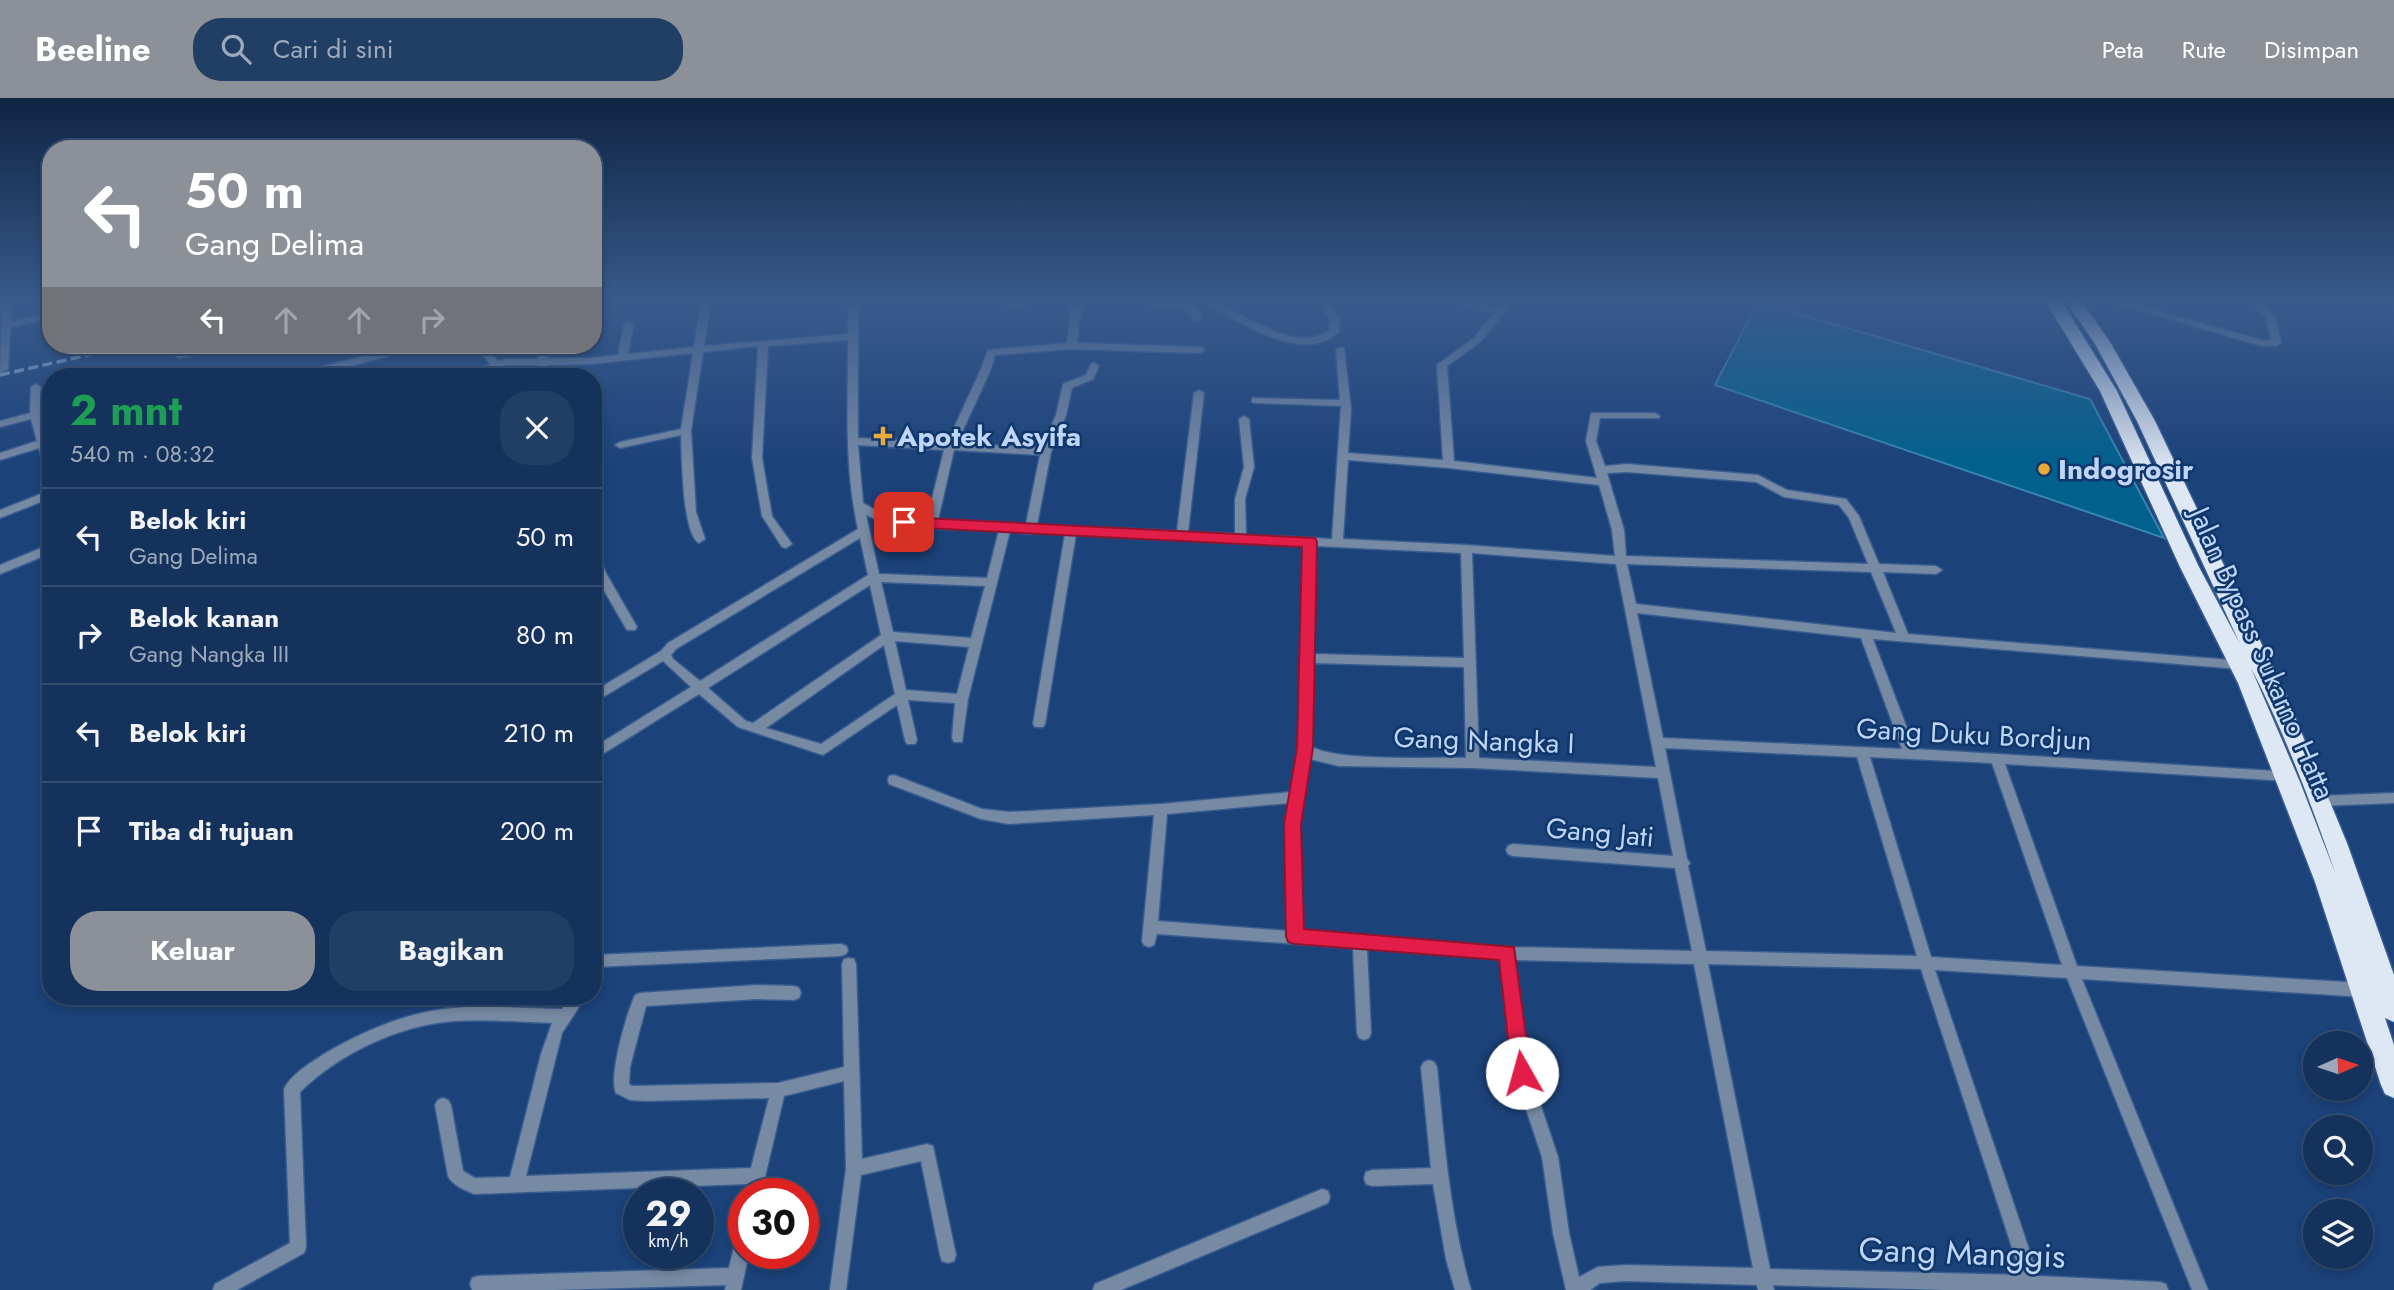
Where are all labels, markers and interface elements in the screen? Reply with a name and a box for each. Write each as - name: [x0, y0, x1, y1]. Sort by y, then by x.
- search box: [193, 18, 683, 81]
- text: Beeline: [35, 26, 151, 73]
- icon: search: [217, 30, 255, 68]
- text: Cari di sini: [273, 30, 393, 68]
- text: Peta: [2102, 32, 2144, 67]
- text: Rute: [2182, 32, 2226, 67]
- text: Disimpan: [2264, 32, 2359, 67]
- text: 50 m: [185, 156, 304, 226]
- icon: left: [70, 168, 161, 259]
- text: Gang Delima: [185, 221, 364, 267]
- icon: left: [194, 301, 232, 339]
- icon: ahead: [267, 301, 305, 339]
- icon: ahead: [340, 301, 378, 339]
- icon: right: [413, 301, 451, 339]
- text: 2 mnt: [70, 380, 182, 441]
- button: close: [500, 391, 574, 465]
- place label: Apotek Asyifa: [896, 416, 1081, 457]
- marker: Apotek Asyifa: [875, 428, 891, 444]
- text: 540 m · 08:32: [70, 437, 215, 471]
- place label: Indogrosir: [2058, 449, 2194, 490]
- marker: Indogrosir: [2036, 461, 2052, 477]
- pin: [874, 492, 934, 552]
- street label: Jalan Bypass Sukarno Hatta: [2178, 497, 2345, 806]
- text: Belok kiri: [129, 501, 246, 539]
- icon: arrive: [885, 503, 923, 541]
- icon: left: [70, 518, 108, 556]
- text: 50 m: [516, 518, 574, 556]
- text: Gang Delima: [129, 539, 258, 573]
- text: Belok kanan: [129, 599, 279, 637]
- icon: right: [70, 616, 108, 654]
- text: 80 m: [516, 616, 574, 654]
- text: Gang Nangka III: [129, 637, 289, 671]
- street label: Gang Duku Bordjun: [1855, 708, 2093, 761]
- icon: left: [70, 714, 108, 752]
- text: Belok kiri: [129, 714, 246, 752]
- text: 210 m: [504, 714, 574, 752]
- street label: Gang Nangka I: [1393, 717, 1575, 764]
- street label: Gang Jati: [1544, 807, 1656, 858]
- icon: arrive: [70, 812, 108, 850]
- text: Tiba di tujuan: [129, 812, 294, 850]
- text: 200 m: [500, 812, 574, 850]
- button: Keluar: [70, 911, 315, 991]
- button: Bagikan: [329, 911, 574, 991]
- north arrow: [2303, 1031, 2373, 1101]
- map controls: [2303, 1031, 2373, 1269]
- position arrow: [1485, 1036, 1559, 1110]
- button: search: [2303, 1115, 2373, 1185]
- speed limit sign: 30: [728, 1178, 819, 1269]
- text: 29: [645, 1189, 692, 1239]
- button: layers: [2303, 1199, 2373, 1269]
- street label: Gang Manggis: [1858, 1225, 2066, 1280]
- text: km/h: [648, 1228, 689, 1254]

